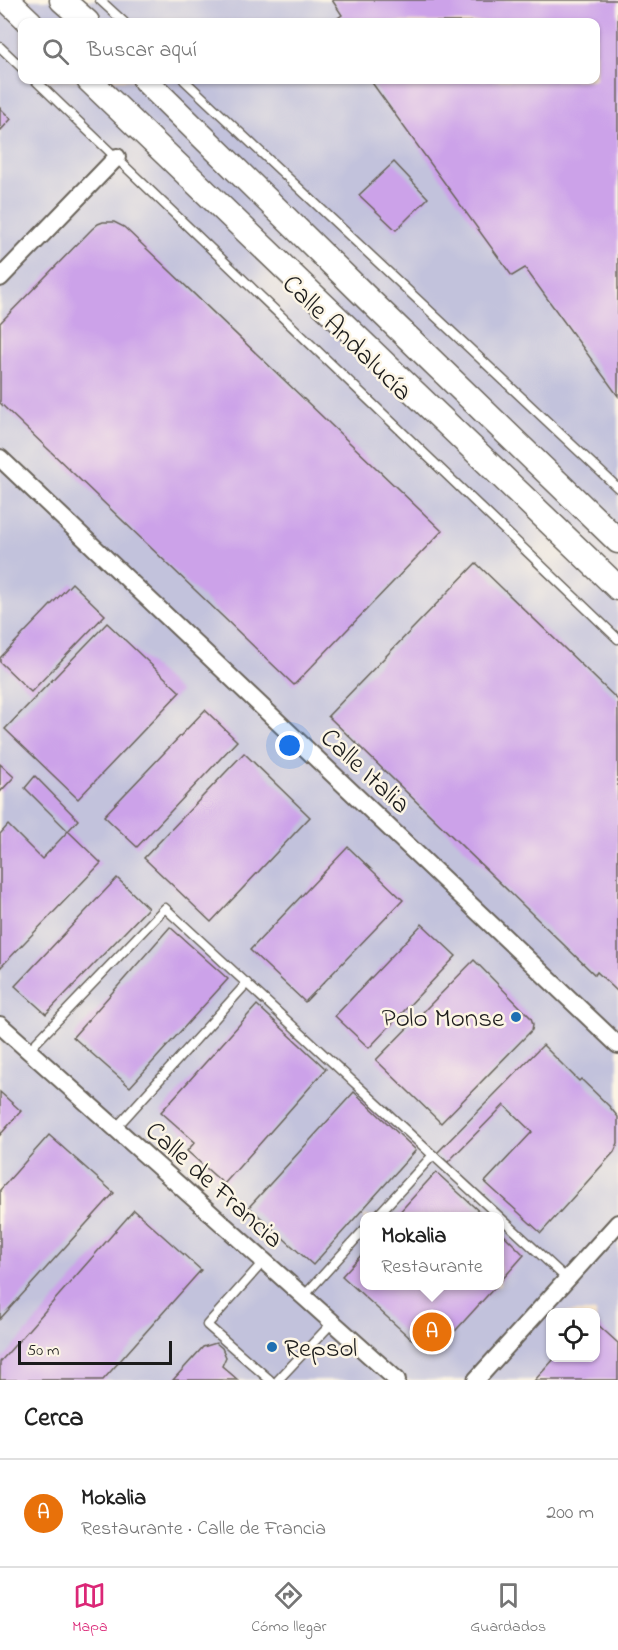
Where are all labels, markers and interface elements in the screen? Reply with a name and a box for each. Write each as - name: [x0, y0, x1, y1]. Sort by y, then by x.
- search box: [18, 18, 600, 84]
- icon: search: [39, 35, 72, 68]
- text: Buscar aquí: [87, 35, 197, 67]
- street label: Calle Andalucía: [272, 266, 420, 411]
- street label: Calle Italia: [310, 720, 418, 824]
- your location: [275, 731, 304, 760]
- place label: Polo Monse: [382, 1000, 505, 1039]
- marker: Polo Monse: [509, 1010, 523, 1024]
- street label: Calle de Francia: [135, 1113, 291, 1259]
- popup: [360, 1212, 504, 1290]
- text: Mokalia: [381, 1221, 446, 1253]
- text: Restaurante: [381, 1253, 483, 1282]
- map controls: [546, 1308, 600, 1362]
- button: locate: [546, 1308, 600, 1362]
- pin: A: [412, 1310, 452, 1354]
- place label: Repsol: [284, 1330, 357, 1369]
- scale bar: [18, 1338, 172, 1366]
- text: 50 m: [27, 1339, 59, 1363]
- marker: Repsol: [265, 1340, 279, 1354]
- text: Cerca: [24, 1400, 84, 1438]
- text: Mokalia: [81, 1483, 146, 1515]
- text: A: [37, 1499, 50, 1528]
- text: 200 m: [546, 1499, 594, 1528]
- text: Restaurante · Calle de Francia: [81, 1515, 326, 1544]
- tab: Mapa: [72, 1579, 108, 1639]
- tab: Cómo llegar: [251, 1579, 327, 1639]
- tab: Guardados: [470, 1579, 546, 1639]

